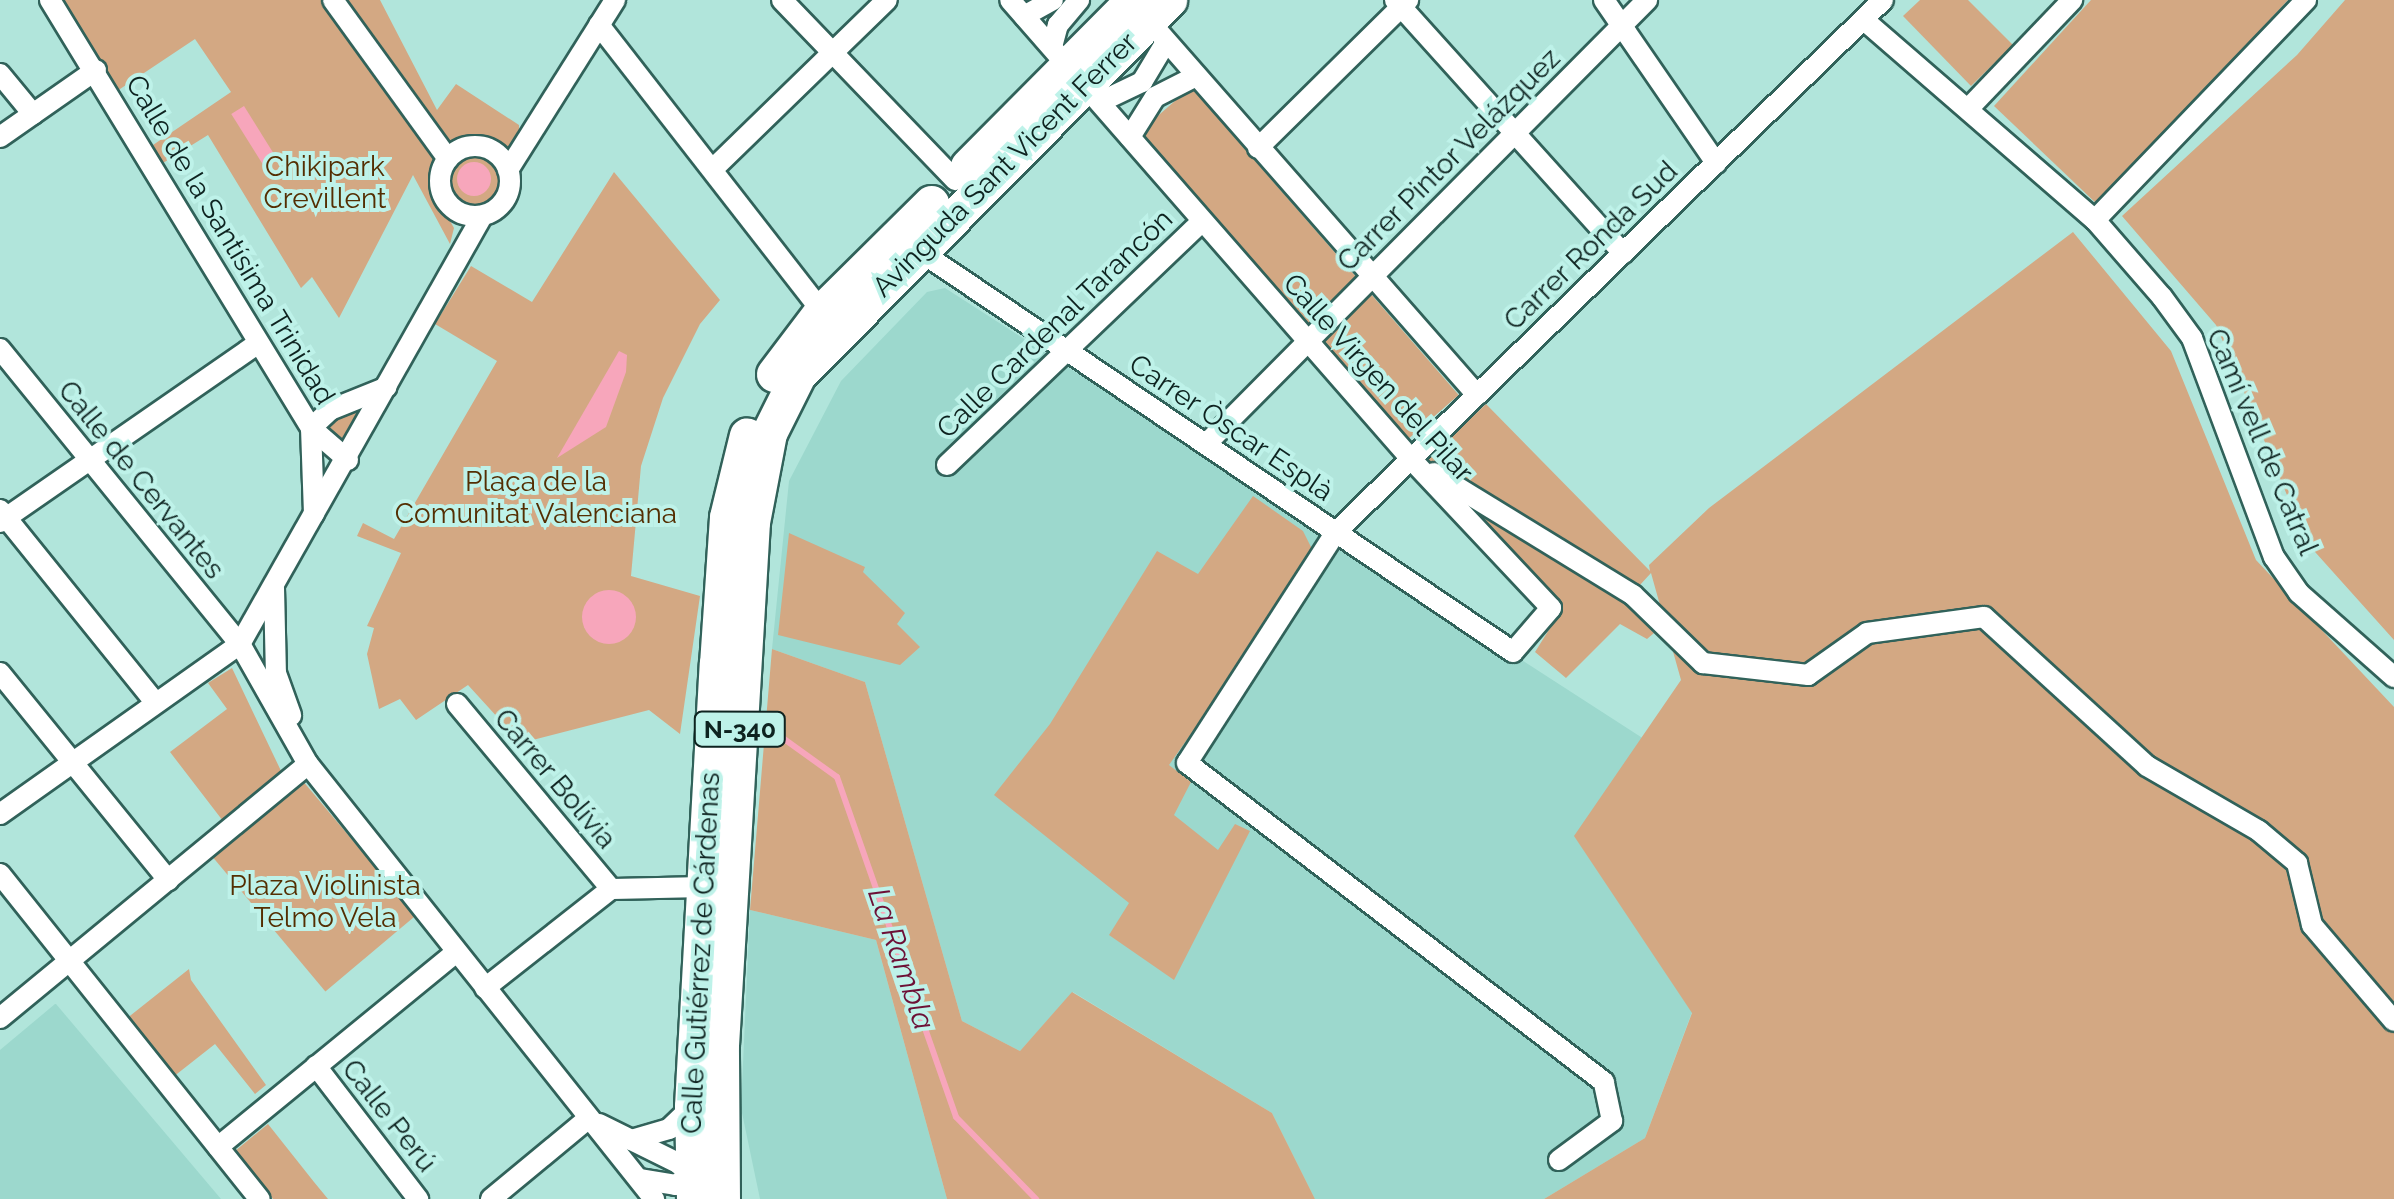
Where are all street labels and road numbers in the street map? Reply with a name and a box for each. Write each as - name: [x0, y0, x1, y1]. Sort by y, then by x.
- street label: Avinguda Sant Vicent Ferrer: [865, 25, 1145, 305]
- street label: Carrer Pintor Velázquez: [1330, 41, 1568, 279]
- street label: Calle de la Santísima Trinidad: [118, 69, 342, 411]
- street label: Carrer Ronda Sud: [1497, 154, 1685, 338]
- street label: Calle Cardenal Tarancón: [930, 202, 1180, 446]
- street label: Calle Virgen del Pilar: [1275, 266, 1481, 490]
- street label: Camí vell de Catral: [2199, 323, 2325, 561]
- street label: Carrer Òscar Esplà: [1122, 347, 1340, 509]
- street label: Calle de Cervantes: [51, 374, 231, 586]
- street label: Carrer Bolívia: [487, 702, 623, 856]
- road number: N-340: [692, 709, 788, 749]
- street label: Calle Gutiérrez de Cárdenas: [675, 771, 727, 1135]
- street label: Calle Perú: [335, 1053, 443, 1179]

